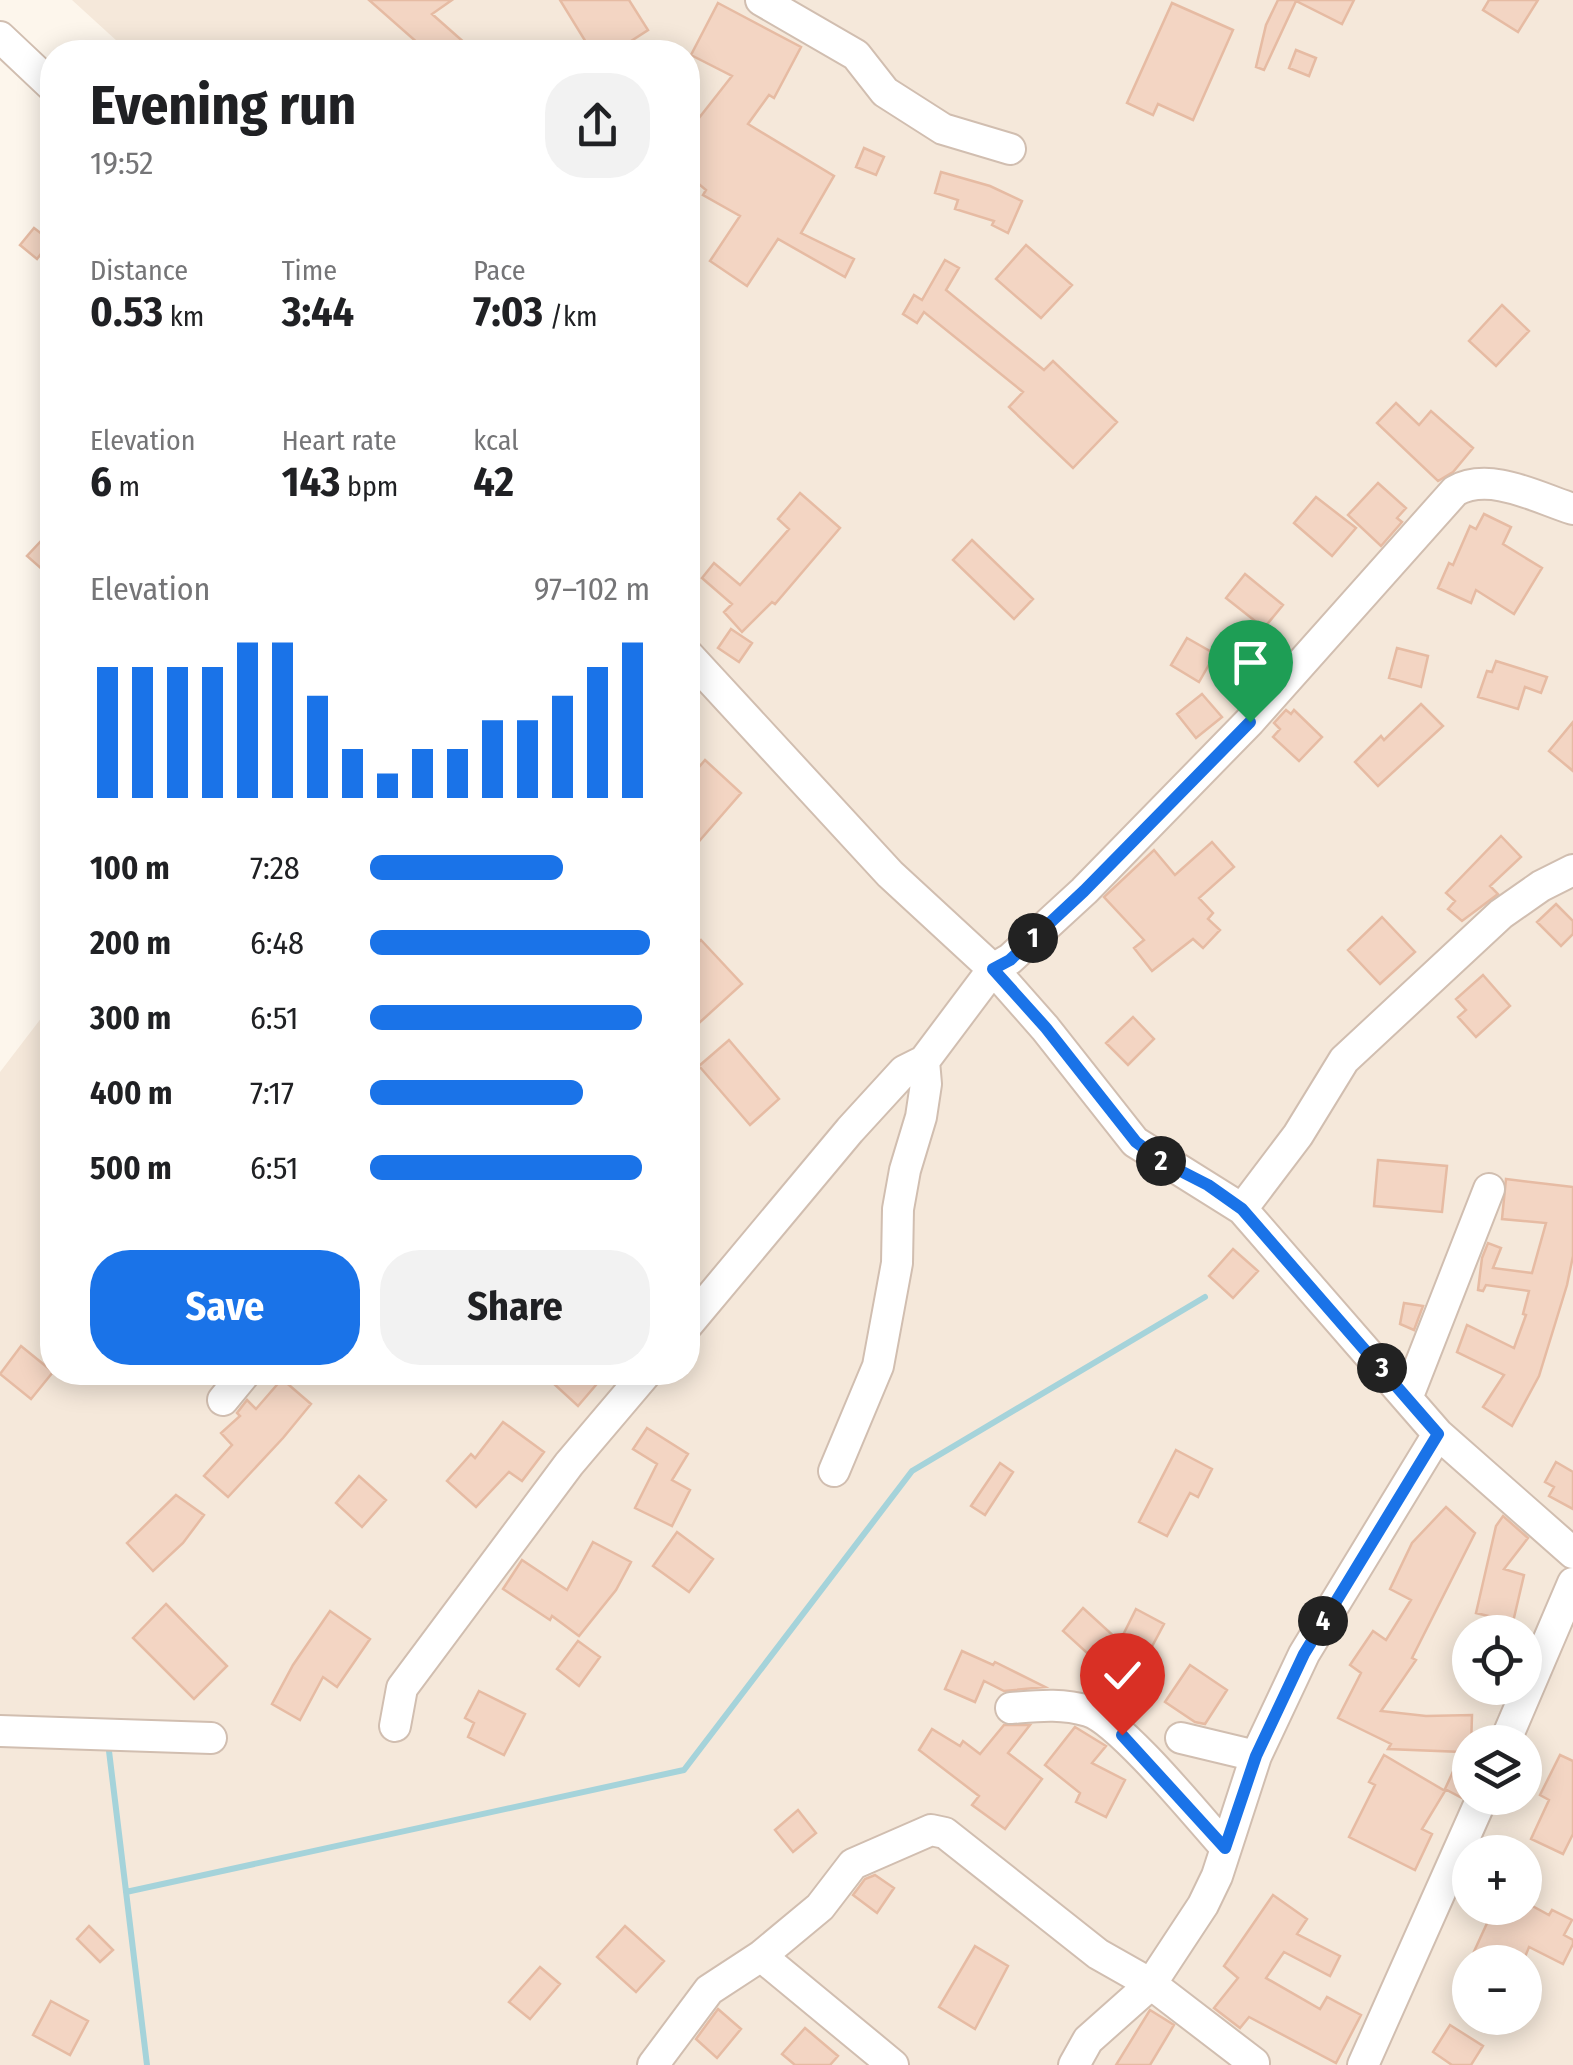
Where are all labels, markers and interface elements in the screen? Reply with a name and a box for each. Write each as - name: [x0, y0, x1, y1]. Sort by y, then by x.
- text: Evening run: [90, 73, 356, 139]
- button: share: [545, 73, 650, 178]
- text: 19:52: [90, 144, 153, 182]
- text: Distance: [90, 254, 188, 287]
- text: Time: [282, 254, 337, 287]
- text: Pace: [473, 254, 526, 287]
- text: 0.53: [90, 287, 163, 337]
- text: 3:44: [282, 287, 354, 337]
- text: 7:03: [473, 287, 543, 337]
- text: km: [163, 300, 204, 333]
- text: /km: [543, 300, 597, 333]
- text: Elevation: [90, 424, 195, 457]
- text: Heart rate: [282, 424, 397, 457]
- text: kcal: [473, 424, 519, 457]
- text: 6: [90, 457, 112, 507]
- text: 143: [282, 457, 340, 507]
- text: 42: [473, 457, 514, 507]
- text: m: [112, 470, 140, 503]
- text: bpm: [340, 470, 398, 503]
- text: Elevation: [90, 570, 210, 608]
- text: 97–102 m: [534, 570, 650, 608]
- pin: [1208, 620, 1293, 723]
- icon: arrive: [1223, 635, 1278, 690]
- text: 100 m: [90, 849, 170, 887]
- text: 7:28: [250, 849, 300, 887]
- pin: 1: [1008, 913, 1058, 963]
- text: 1: [1027, 921, 1039, 954]
- text: 200 m: [90, 924, 171, 962]
- text: 6:48: [250, 924, 304, 962]
- text: 300 m: [90, 999, 171, 1037]
- text: 6:51: [250, 999, 298, 1037]
- text: 400 m: [90, 1074, 172, 1112]
- text: 7:17: [250, 1074, 294, 1112]
- pin: 2: [1136, 1136, 1186, 1186]
- text: 2: [1155, 1144, 1167, 1177]
- text: 500 m: [90, 1149, 172, 1187]
- text: 6:51: [250, 1149, 298, 1187]
- button: Save: [90, 1250, 360, 1365]
- button: Share: [380, 1250, 650, 1365]
- pin: 3: [1357, 1343, 1407, 1393]
- text: 3: [1375, 1351, 1389, 1384]
- pin: 4: [1298, 1596, 1348, 1646]
- text: 4: [1316, 1604, 1330, 1637]
- map controls: [1452, 1615, 1542, 2035]
- button: locate: [1452, 1615, 1542, 1705]
- pin: [1080, 1633, 1165, 1736]
- icon: check: [1095, 1648, 1150, 1703]
- button: layers: [1452, 1725, 1542, 1815]
- button: +: [1452, 1835, 1542, 1925]
- button: −: [1452, 1945, 1542, 2035]

